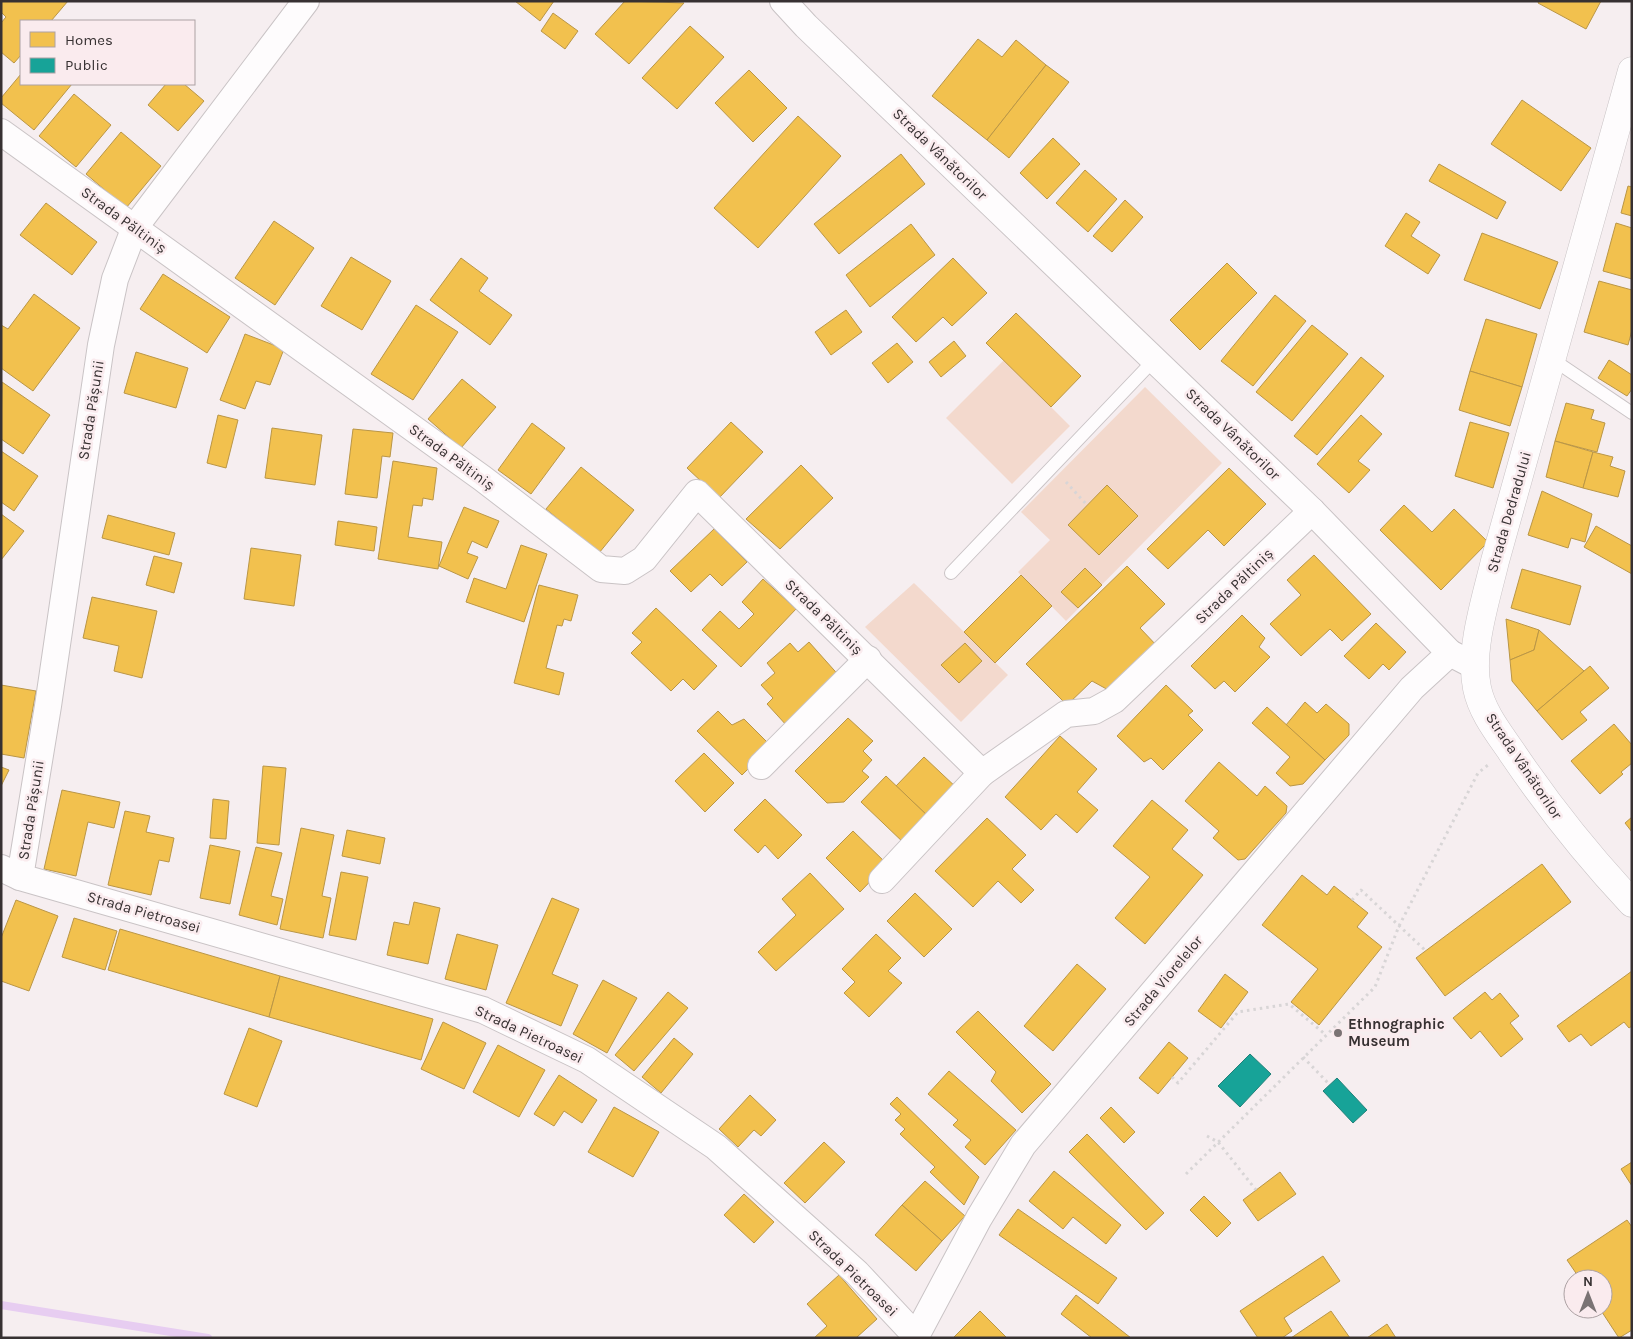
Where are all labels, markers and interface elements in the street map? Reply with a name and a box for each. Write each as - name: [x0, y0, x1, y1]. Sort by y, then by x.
- legend: [20, 20, 195, 85]
- text: Homes: [65, 31, 113, 49]
- text: Public: [65, 56, 108, 74]
- street label: Strada Vânătorilor: [889, 104, 991, 204]
- street label: Strada Păltiniș: [78, 183, 170, 257]
- street label: Strada Pășunii: [74, 359, 108, 461]
- street label: Strada Vânătorilor: [1182, 384, 1284, 484]
- street label: Strada Păltiniș: [406, 420, 498, 494]
- street label: Strada Dedradului: [1483, 449, 1535, 575]
- street label: Strada Păltiniș: [1191, 544, 1277, 628]
- street label: Strada Păltiniș: [781, 575, 867, 659]
- street label: Strada Vânătorilor: [1482, 709, 1567, 823]
- street label: Strada Pășunii: [14, 759, 48, 861]
- street label: Strada Pietroasei: [85, 887, 203, 937]
- street label: Strada Viorelelor: [1120, 931, 1207, 1030]
- street label: Strada Pietroasei: [472, 1001, 586, 1067]
- place label: Ethnographic Museum: [1348, 1015, 1445, 1050]
- marker: Ethnographic Museum: [1332, 1027, 1344, 1039]
- street label: Strada Pietroasei: [805, 1226, 901, 1320]
- north arrow: [1563, 1269, 1613, 1319]
- text: N: [1583, 1273, 1593, 1290]

